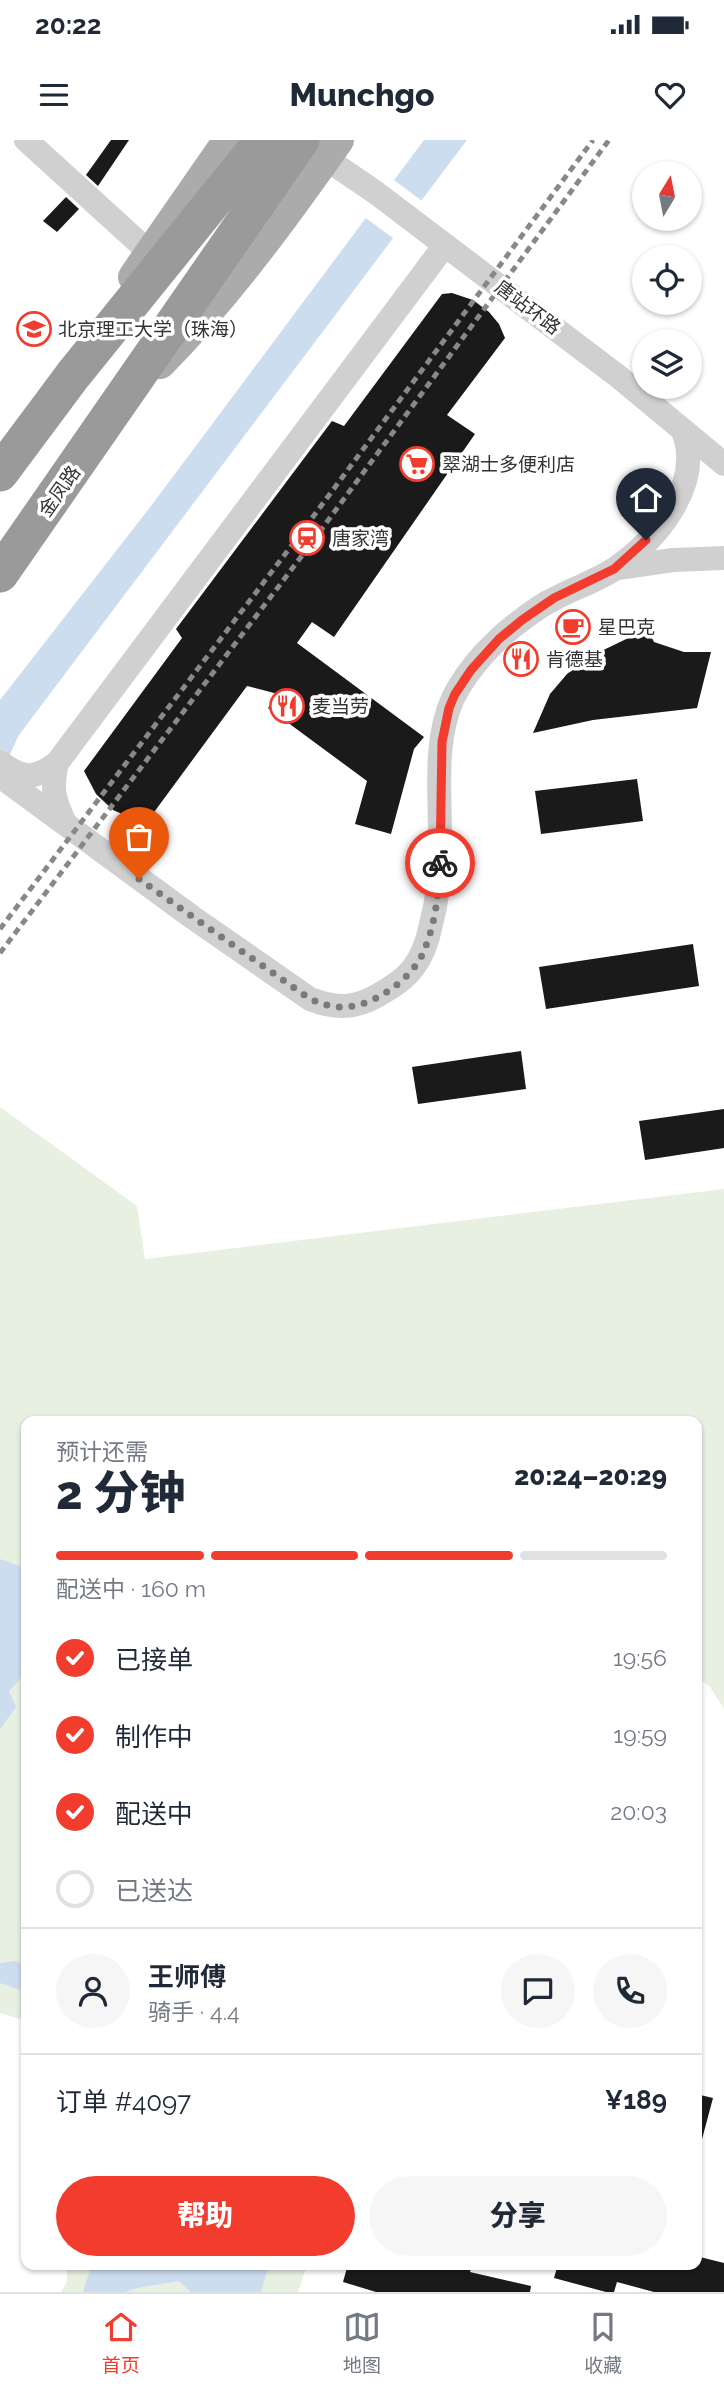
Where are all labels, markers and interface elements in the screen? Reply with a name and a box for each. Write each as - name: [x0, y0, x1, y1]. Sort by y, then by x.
- text: 20:22: [35, 10, 101, 40]
- icon: menu: [35, 76, 73, 114]
- text: Munchgo: [290, 76, 435, 113]
- icon: heart: [651, 76, 689, 114]
- north arrow: [632, 161, 702, 231]
- map controls: [632, 161, 702, 399]
- button: locate: [632, 245, 702, 315]
- street label: 唐站环路: [491, 275, 565, 339]
- school or university icon: 北京理工大学（珠海）: [15, 310, 53, 348]
- place label: 北京理工大学（珠海）: [58, 318, 248, 340]
- button: layers: [632, 329, 702, 399]
- supermarket icon: 翠湖士多便利店: [398, 445, 436, 483]
- place label: 翠湖士多便利店: [442, 453, 575, 475]
- street label: 金凤路: [34, 461, 84, 521]
- pin: [616, 468, 676, 540]
- icon: home: [627, 479, 665, 517]
- station icon: 唐家湾: [288, 519, 326, 557]
- place label: 唐家湾: [332, 527, 389, 549]
- cafe icon: 星巴克: [554, 608, 592, 646]
- place label: 星巴克: [598, 616, 655, 638]
- restaurant icon: 肯德基: [502, 640, 540, 678]
- place label: 肯德基: [546, 648, 603, 670]
- restaurant icon: 麦当劳: [268, 687, 306, 725]
- place label: 麦当劳: [312, 695, 369, 717]
- pin: [109, 807, 169, 879]
- icon: bag: [120, 818, 158, 856]
- courier: [405, 828, 475, 898]
- icon: bike: [421, 844, 459, 882]
- text: 预计还需: [56, 1438, 148, 1465]
- text: 20:24–20:29: [514, 1461, 667, 1491]
- text: 2 分钟: [56, 1466, 185, 1520]
- text: 配送中 · 160 m: [56, 1575, 206, 1602]
- icon: check: [56, 1639, 94, 1677]
- text: 19:56: [613, 1644, 667, 1671]
- text: 已接单: [115, 1645, 193, 1675]
- icon: check: [56, 1716, 94, 1754]
- text: 19:59: [613, 1721, 667, 1748]
- text: 制作中: [115, 1722, 193, 1752]
- icon: check: [56, 1793, 94, 1831]
- text: 20:03: [610, 1798, 667, 1825]
- text: 配送中: [115, 1799, 193, 1829]
- text: 已送达: [115, 1876, 193, 1906]
- button: person: [56, 1954, 130, 2028]
- button: chat: [501, 1954, 575, 2028]
- button: phone: [593, 1954, 667, 2028]
- text: 王师傅: [148, 1962, 226, 1992]
- text: 骑手 · 4.4: [148, 1998, 240, 2025]
- text: ¥189: [605, 2085, 667, 2115]
- text: 订单 #4097: [56, 2087, 191, 2117]
- button: 帮助: [56, 2176, 355, 2256]
- button: 分享: [369, 2176, 667, 2256]
- tab: 首页: [102, 2308, 140, 2377]
- tab: 地图: [343, 2308, 381, 2377]
- tab: 收藏: [584, 2308, 622, 2377]

